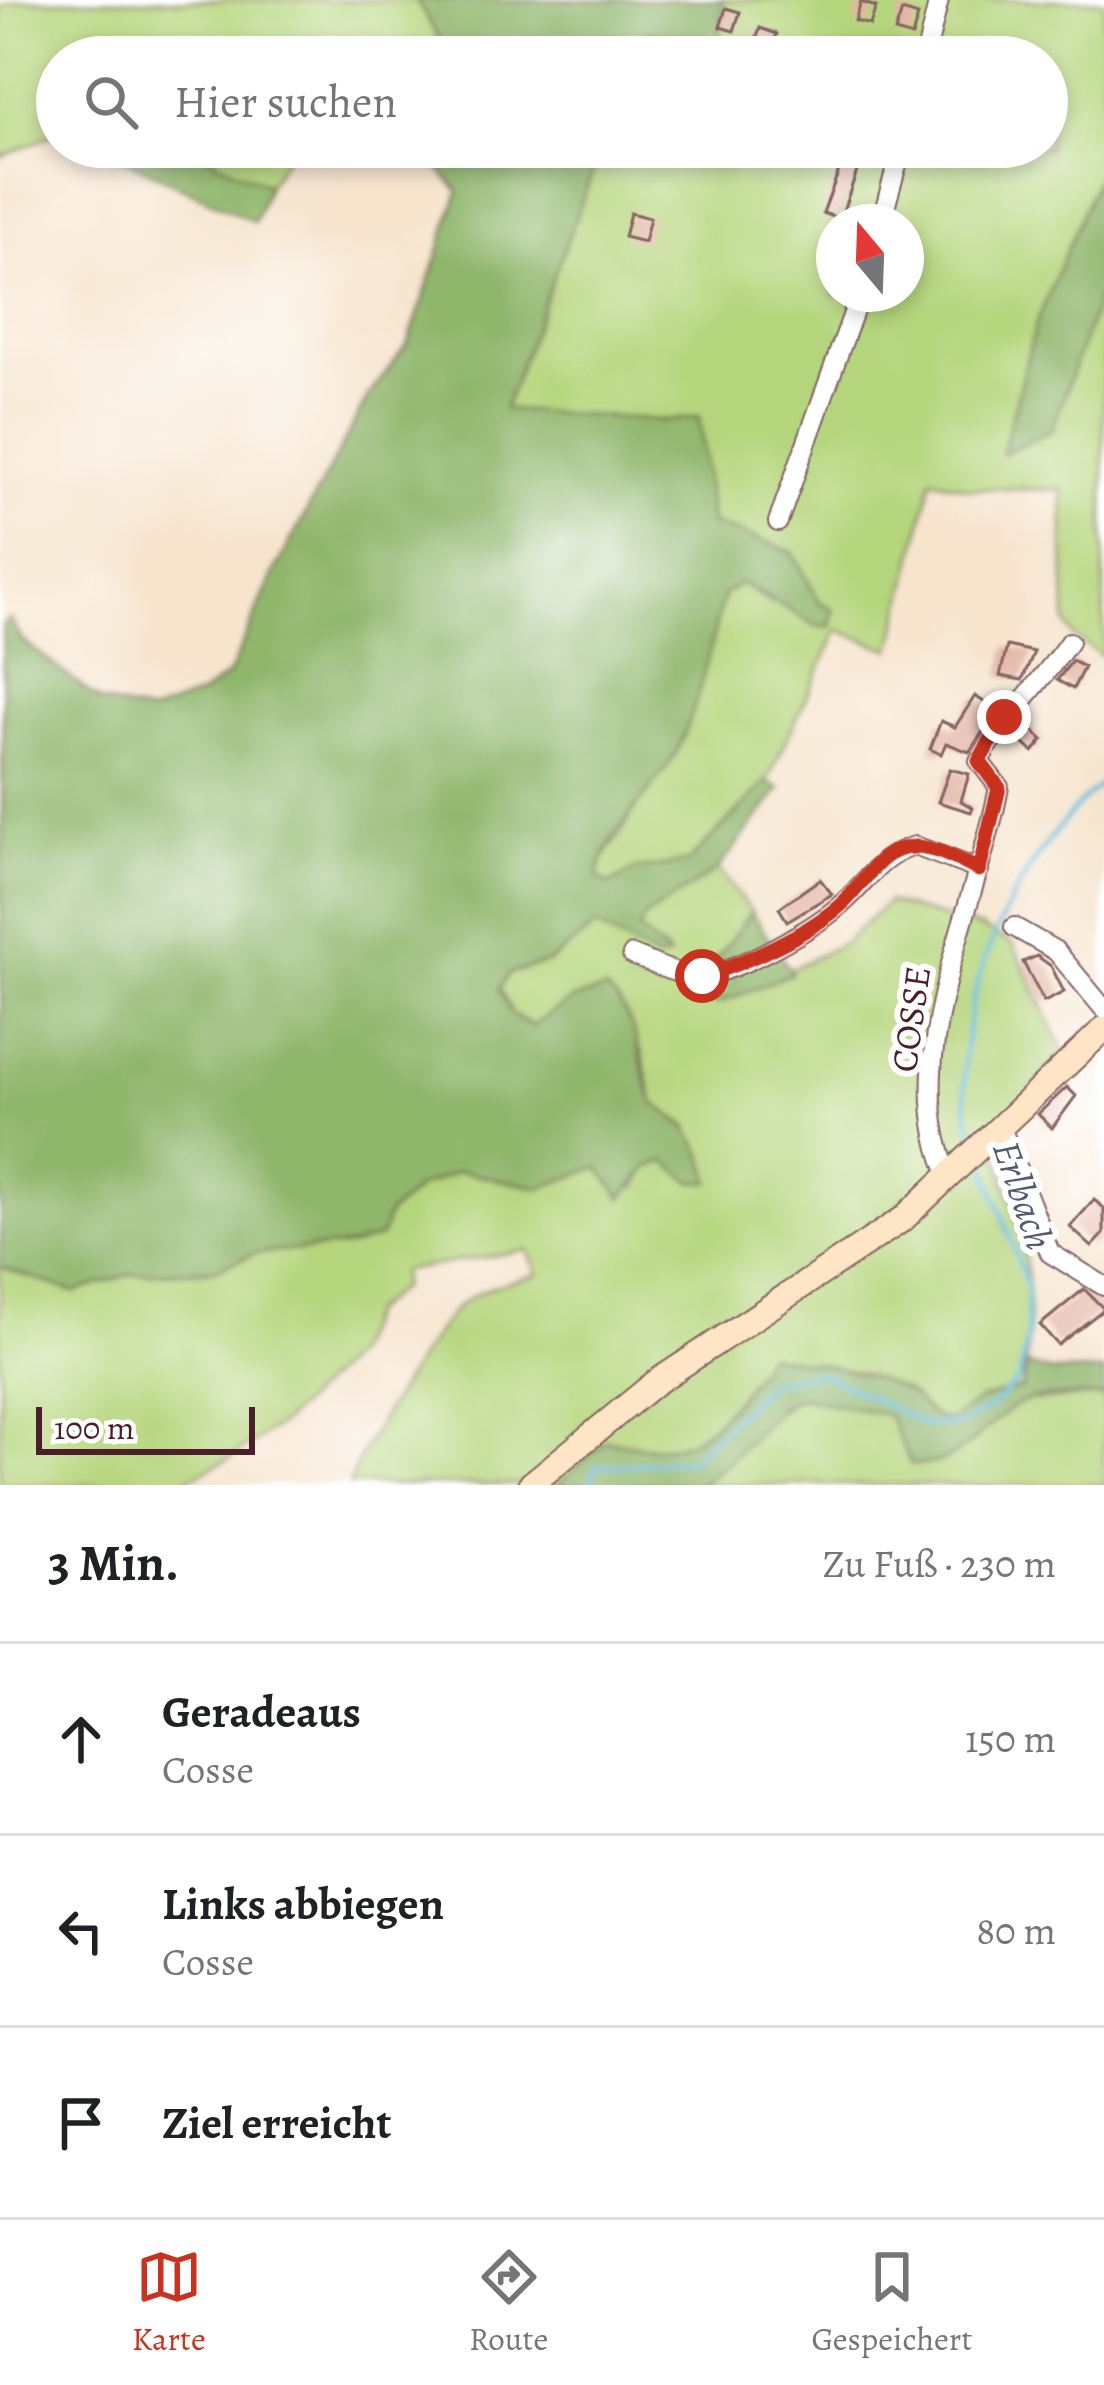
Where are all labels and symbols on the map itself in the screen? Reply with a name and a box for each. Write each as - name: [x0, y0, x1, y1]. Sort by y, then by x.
- north arrow: [816, 204, 924, 312]
- route end: [977, 690, 1031, 744]
- route start: [675, 949, 729, 1003]
- street label: COSSE: [879, 963, 942, 1075]
- water label: Erlbach: [980, 1133, 1067, 1257]
- scale bar: [36, 1401, 255, 1454]

